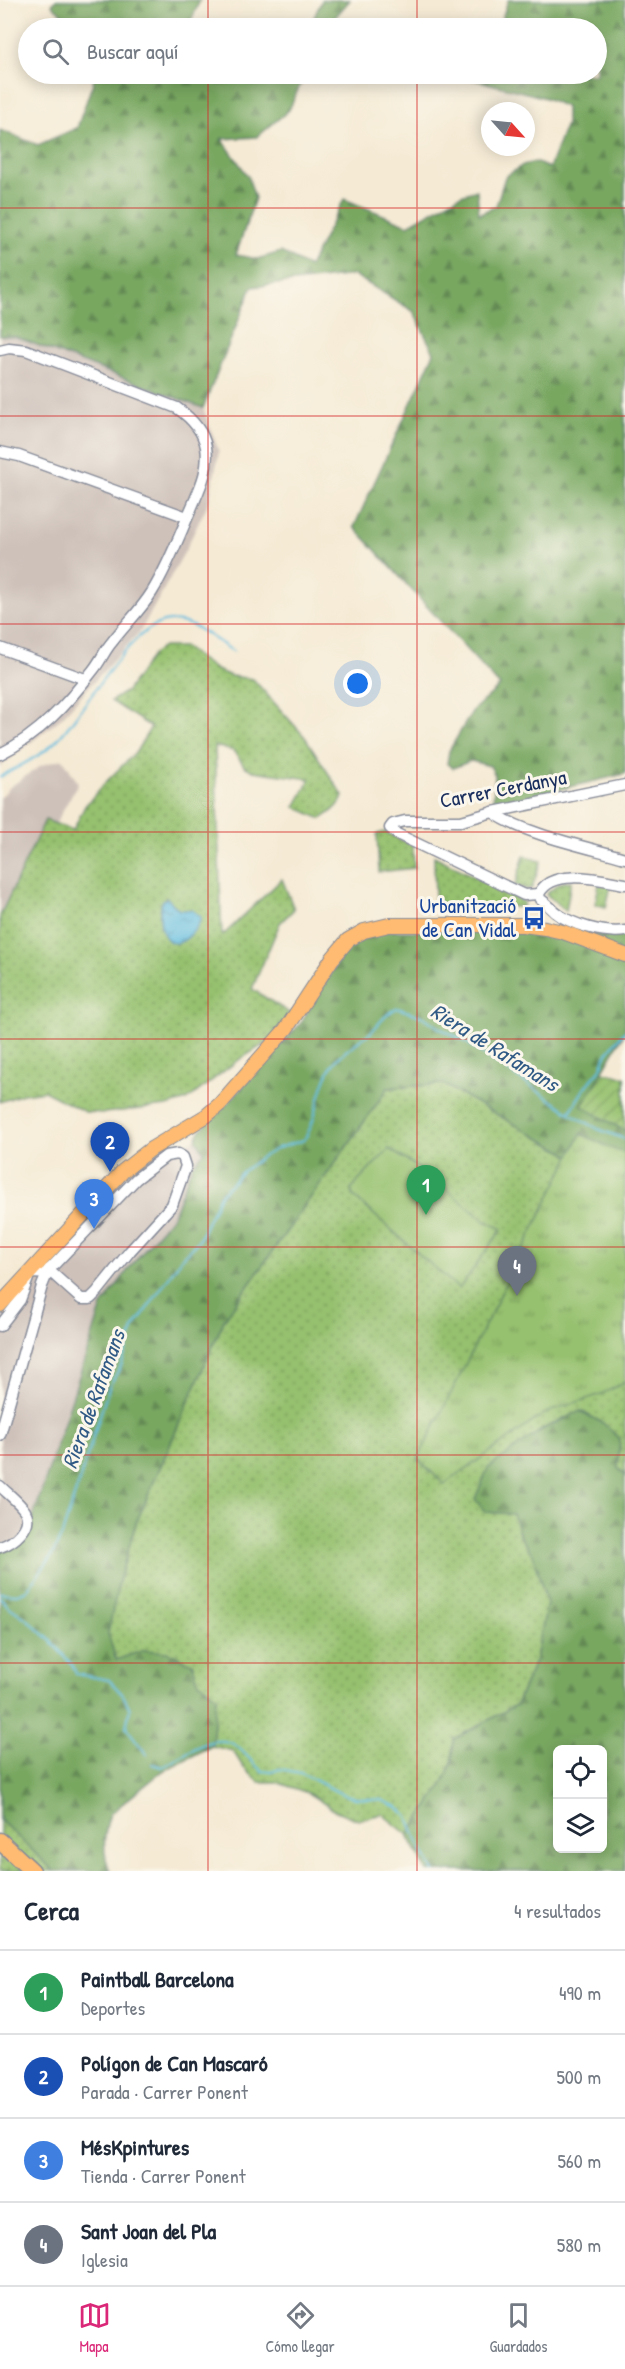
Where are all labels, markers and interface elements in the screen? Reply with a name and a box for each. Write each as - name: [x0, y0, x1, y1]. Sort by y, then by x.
- search box: [18, 18, 607, 84]
- icon: search: [39, 35, 72, 68]
- text: Buscar aquí: [87, 36, 179, 66]
- north arrow: [481, 102, 535, 156]
- your location: [343, 669, 372, 698]
- street label: Carrer Cerdanya: [437, 762, 569, 815]
- place label: Urbanització de Can Vidal: [420, 891, 516, 944]
- bus stop icon: Urbanització de Can Vidal: [521, 905, 547, 931]
- water label: Riera de Rafamans: [425, 996, 567, 1100]
- pin: 2: [90, 1122, 130, 1172]
- pin: 1: [406, 1166, 446, 1215]
- pin: 3: [74, 1180, 113, 1229]
- pin: 4: [498, 1246, 536, 1296]
- water label: Riera de Rafamans: [54, 1323, 133, 1472]
- map controls: [553, 1745, 607, 1853]
- button: locate: [553, 1745, 607, 1799]
- button: layers: [553, 1799, 607, 1853]
- text: Cerca: [24, 1893, 79, 1928]
- text: 4 resultados: [514, 1897, 601, 1924]
- text: Paintball Barcelona: [81, 1964, 234, 1994]
- text: 1: [40, 1979, 47, 2006]
- text: 490 m: [559, 1979, 601, 2006]
- text: Deportes: [81, 1994, 145, 2021]
- text: Polígon de Can Mascaró: [81, 2048, 268, 2078]
- text: 2: [39, 2063, 48, 2090]
- text: 500 m: [556, 2063, 601, 2090]
- text: Parada · Carrer Ponent: [81, 2078, 248, 2105]
- text: MésKpintures: [81, 2132, 189, 2162]
- text: 3: [39, 2147, 48, 2174]
- text: 560 m: [557, 2147, 601, 2174]
- text: Tienda · Carrer Ponent: [81, 2162, 246, 2189]
- text: Sant Joan del Pla: [81, 2216, 216, 2246]
- text: 4: [40, 2231, 47, 2258]
- text: 580 m: [557, 2231, 601, 2258]
- text: Iglesia: [81, 2246, 128, 2273]
- tab: Mapa: [78, 2299, 111, 2357]
- tab: Cómo llegar: [266, 2299, 335, 2357]
- tab: Guardados: [490, 2299, 547, 2357]

